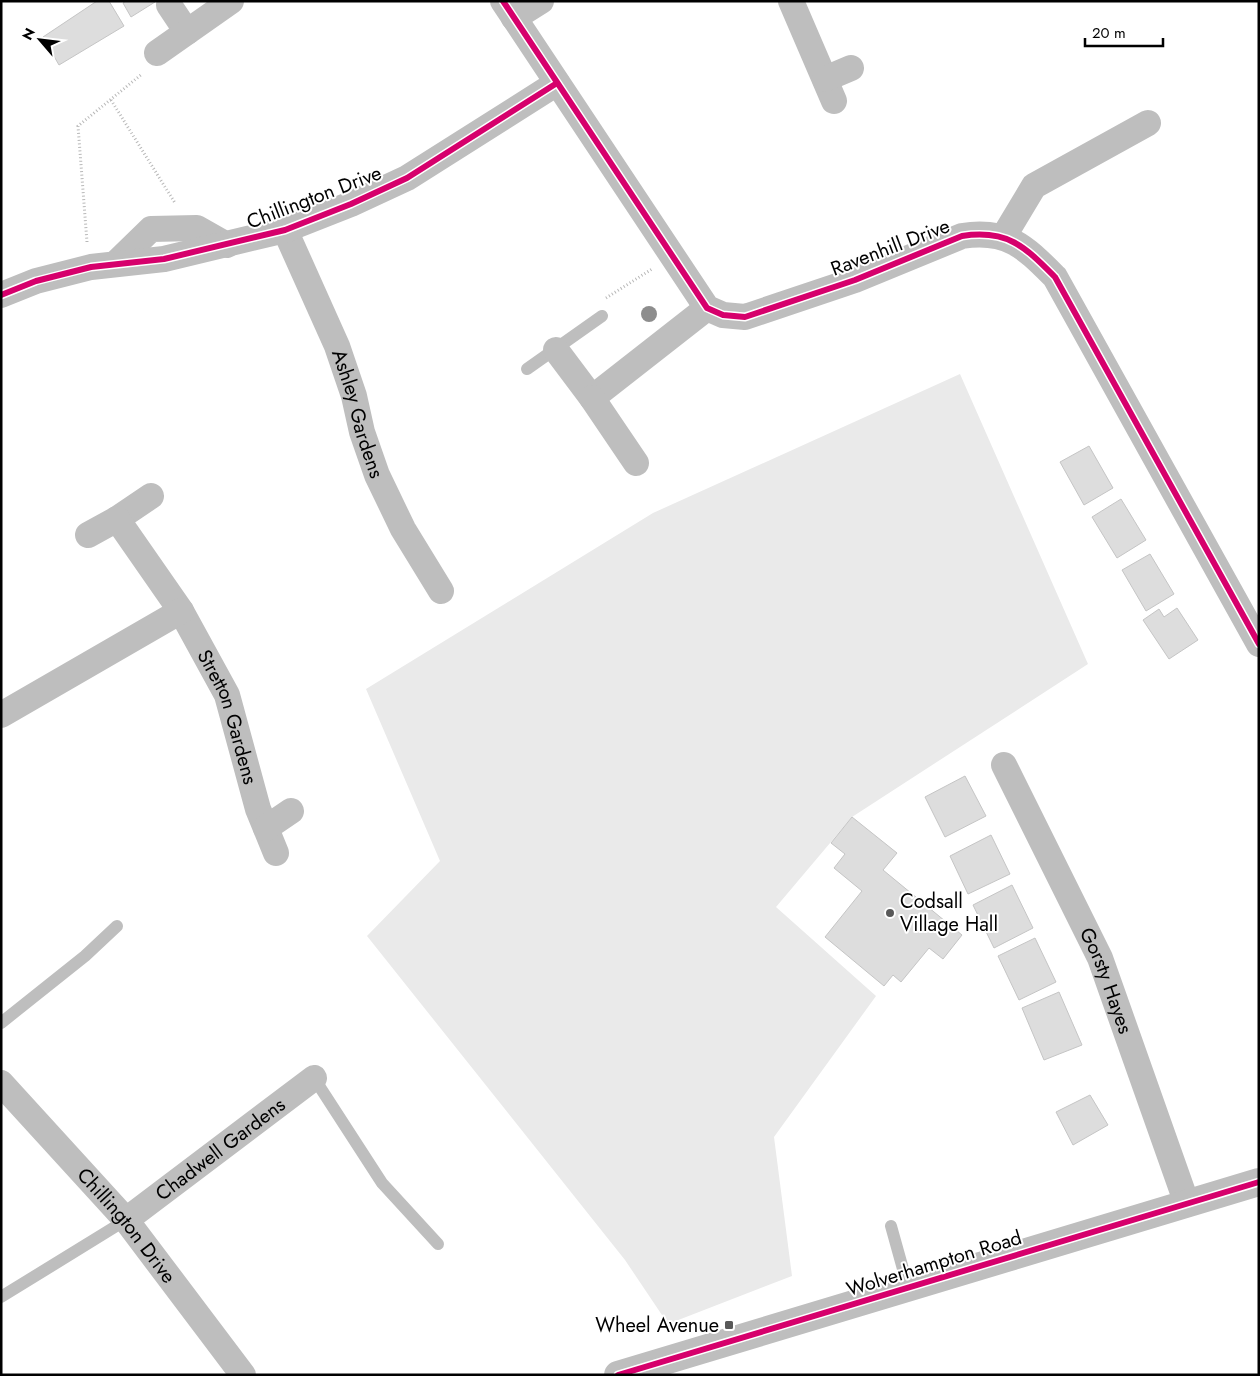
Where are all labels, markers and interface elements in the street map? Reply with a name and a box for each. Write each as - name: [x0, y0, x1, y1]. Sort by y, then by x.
- north arrow: [15, 15, 65, 65]
- scale bar: [1085, 15, 1162, 47]
- text: 20 m: [1092, 22, 1126, 44]
- text: N: [17, 24, 40, 44]
- street label: Chillington Drive: [243, 158, 386, 237]
- street label: Ravenhill Drive: [826, 211, 954, 283]
- street label: Ashley Gardens: [324, 345, 391, 482]
- street label: Stretton Gardens: [190, 644, 265, 788]
- place label: Codsall Village Hall: [900, 887, 998, 939]
- marker: Codsall Village Hall: [884, 907, 896, 919]
- street label: Gorsty Hayes: [1072, 923, 1140, 1038]
- street label: Chadwell Gardens: [149, 1091, 292, 1208]
- street label: Chillington Drive: [70, 1161, 183, 1290]
- street label: Wolverhampton Road: [843, 1223, 1025, 1304]
- place label: Wheel Avenue: [595, 1311, 719, 1340]
- marker: Wheel Avenue: [723, 1319, 735, 1331]

